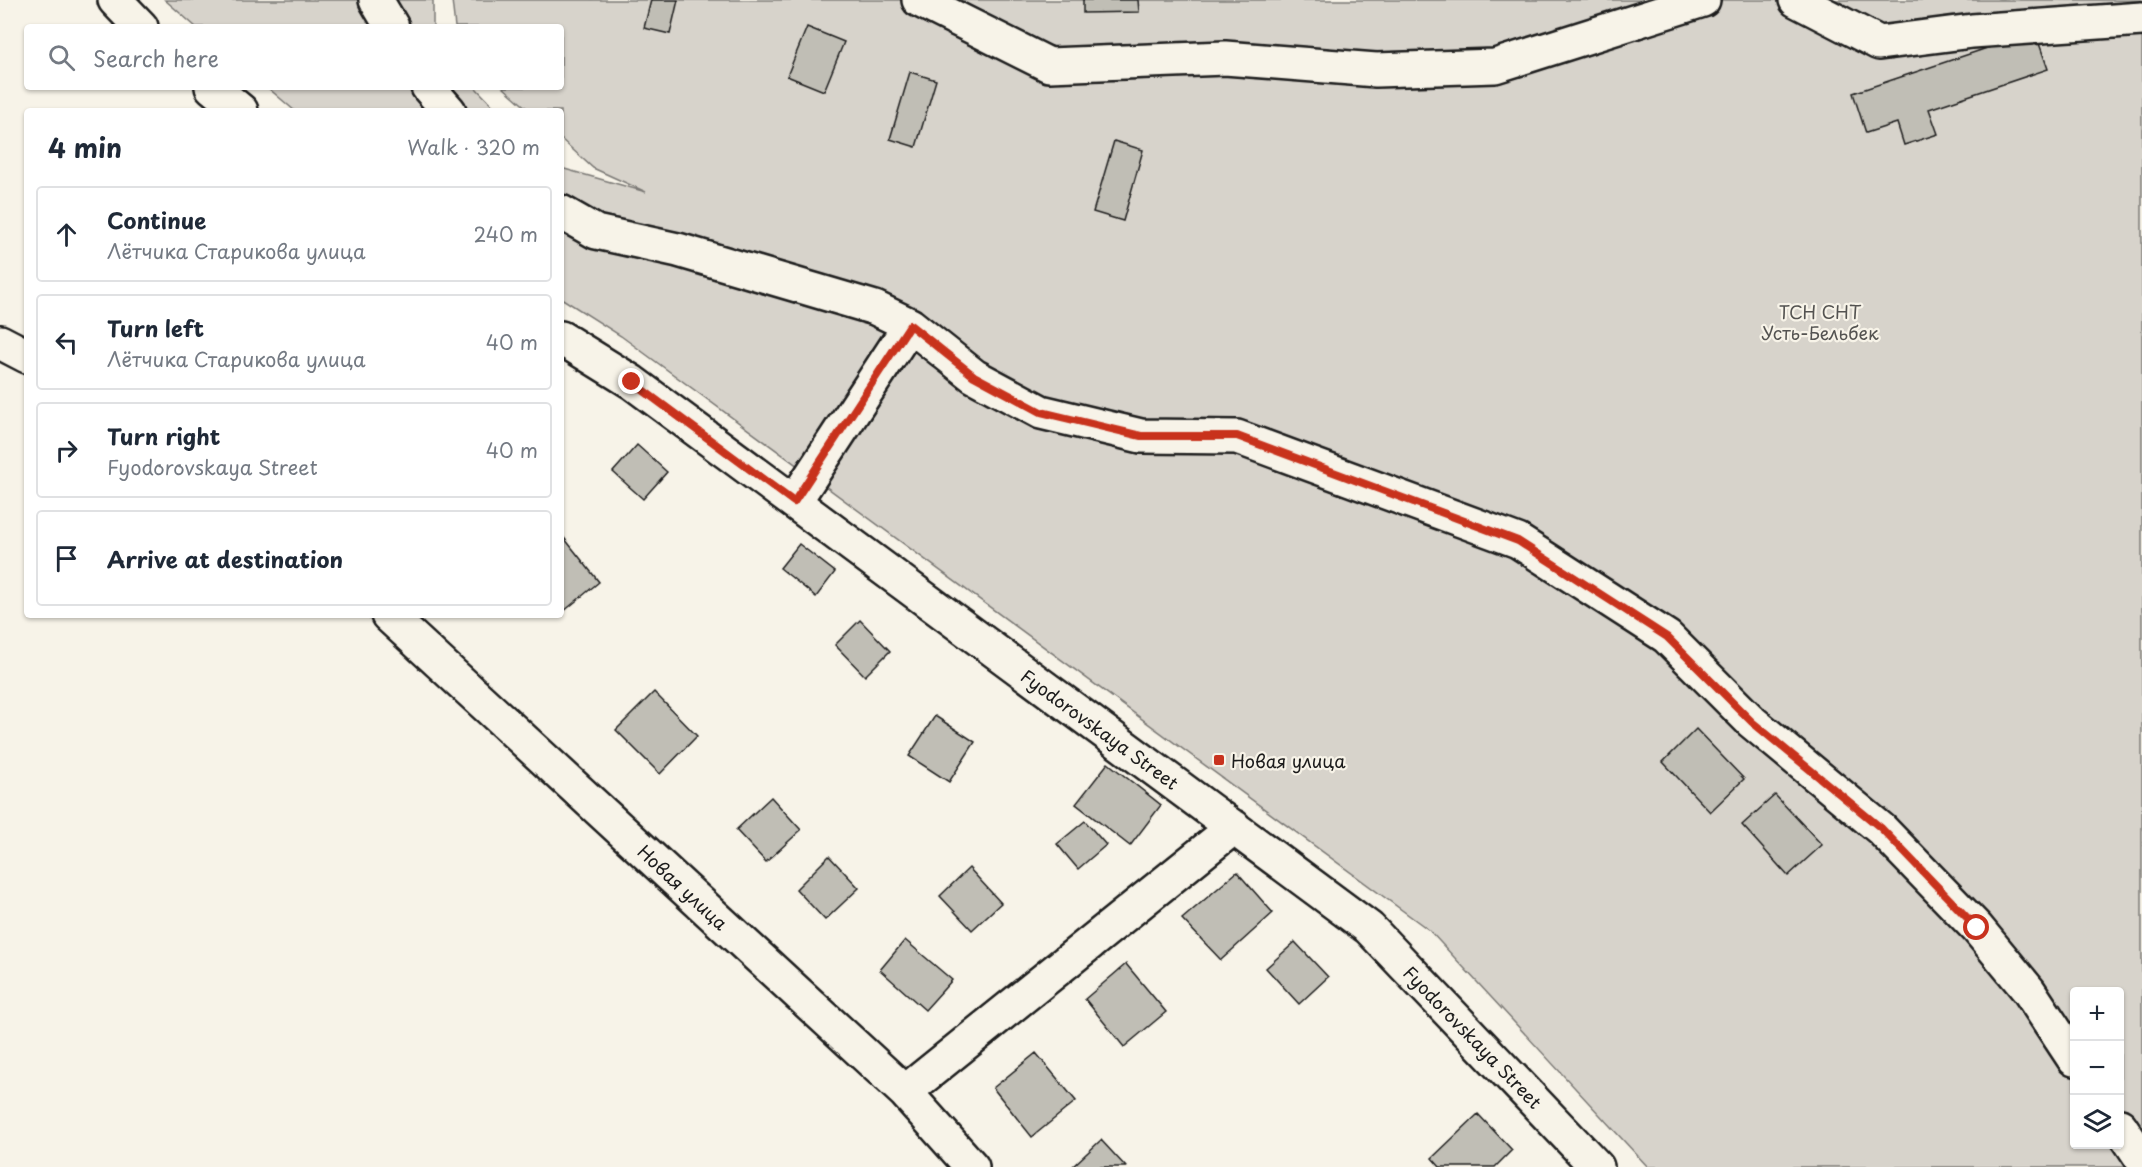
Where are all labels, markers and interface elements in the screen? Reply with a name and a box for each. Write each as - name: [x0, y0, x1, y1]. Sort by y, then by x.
- search box: [24, 24, 564, 90]
- icon: search: [45, 41, 78, 74]
- text: Search here: [93, 41, 219, 74]
- text: 4 min: [48, 128, 122, 167]
- text: Walk · 320 m: [407, 132, 540, 162]
- text: Continue: [107, 203, 206, 236]
- icon: ahead: [50, 218, 83, 251]
- text: 240 m: [473, 219, 538, 249]
- text: Лётчика Старикова улица: [107, 236, 366, 266]
- park label: ТСН СНТ Усть-Бельбек: [1761, 298, 1879, 346]
- text: Turn left: [107, 311, 204, 344]
- icon: left: [50, 326, 83, 359]
- text: 40 m: [486, 327, 538, 357]
- text: Лётчика Старикова улица: [107, 344, 366, 374]
- route end: [618, 368, 644, 394]
- text: Turn right: [107, 419, 220, 452]
- icon: right: [50, 434, 83, 467]
- text: 40 m: [486, 435, 538, 465]
- text: Fyodorovskaya Street: [107, 452, 318, 482]
- icon: arrive: [50, 542, 83, 575]
- text: Arrive at destination: [107, 542, 343, 575]
- street label: Fyodorovskaya Street: [1015, 662, 1185, 796]
- place label: Новая улица: [1231, 747, 1346, 774]
- marker: Новая улица: [1212, 753, 1226, 767]
- street label: Новая улица: [632, 838, 735, 936]
- route start: [1963, 914, 1989, 940]
- street label: Fyodorovskaya Street: [1397, 959, 1549, 1115]
- map controls: [2070, 987, 2124, 1149]
- button: +: [2070, 987, 2124, 1041]
- button: −: [2070, 1041, 2124, 1095]
- button: layers: [2070, 1095, 2124, 1149]

